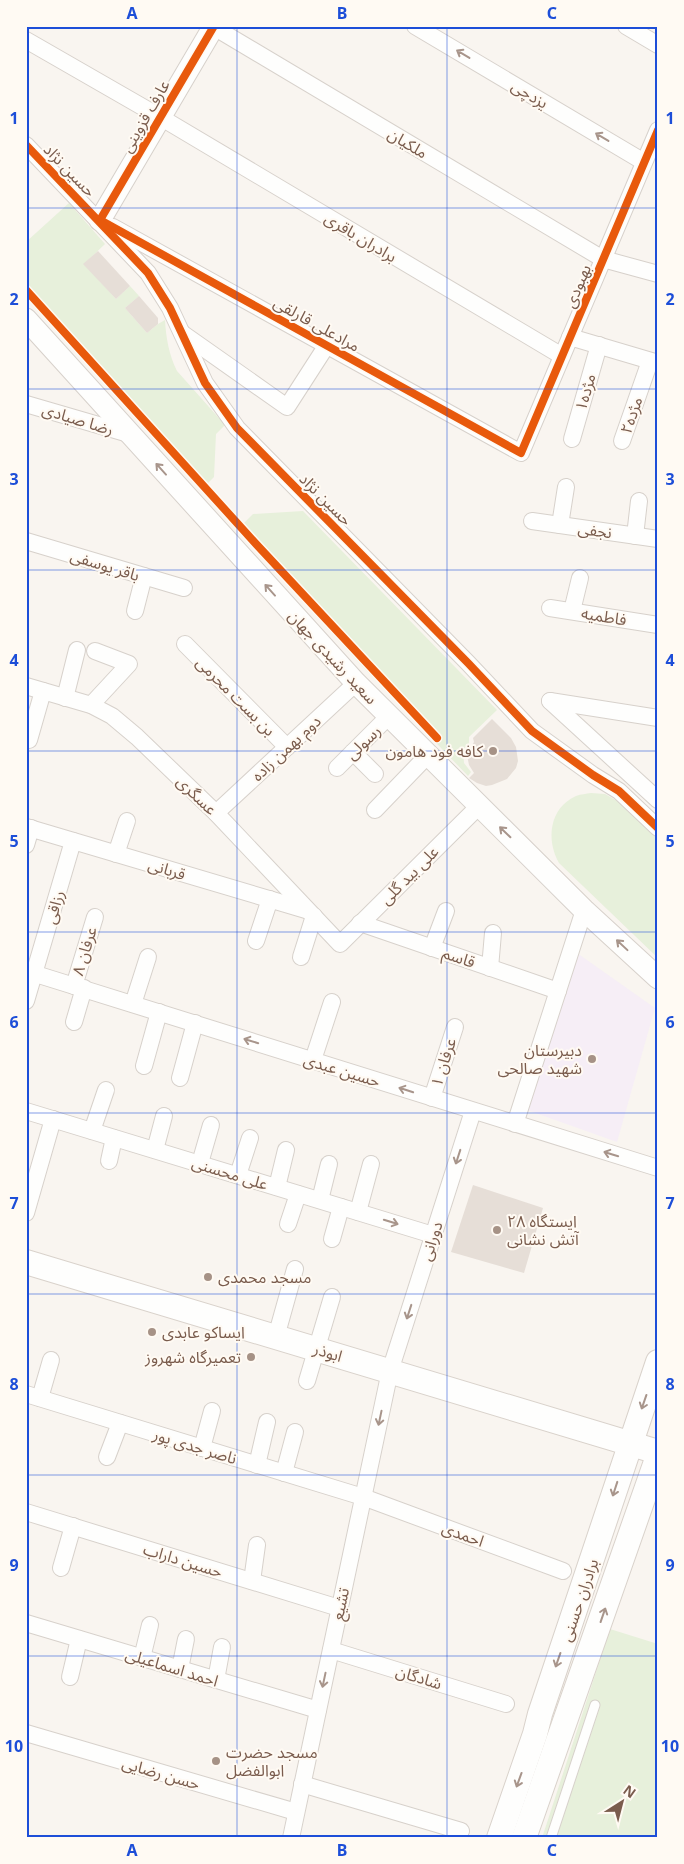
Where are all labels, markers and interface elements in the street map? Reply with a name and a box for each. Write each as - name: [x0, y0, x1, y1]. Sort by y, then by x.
- text: A: [126, 2, 138, 24]
- text: B: [337, 2, 347, 24]
- text: C: [547, 2, 557, 24]
- one-way arrow: [456, 49, 470, 59]
- street label: یزدچی: [507, 74, 553, 114]
- street label: عارف قزوینی: [115, 76, 175, 156]
- text: 1: [9, 107, 19, 129]
- text: 1: [665, 107, 675, 129]
- street label: ملکیان: [384, 123, 432, 163]
- one-way arrow: [595, 132, 610, 142]
- street label: حسین نژاد: [39, 138, 101, 202]
- street label: برادران باقری: [321, 207, 401, 267]
- street label: بهبودی: [558, 261, 596, 311]
- text: 2: [9, 288, 19, 310]
- text: 2: [665, 288, 675, 310]
- street label: مرادعلی قارلقی: [270, 291, 364, 357]
- street label: مژده۱: [569, 371, 601, 413]
- street label: مژده۲: [614, 394, 648, 436]
- street label: رضا صیادی: [40, 398, 116, 440]
- one-way arrow: [155, 463, 167, 476]
- text: 3: [9, 468, 19, 490]
- street label: حسین نژاد: [295, 468, 357, 530]
- text: 3: [665, 468, 675, 490]
- street label: نجفی: [577, 517, 613, 543]
- street label: باقر یوسفی: [68, 544, 142, 586]
- one-way arrow: [265, 583, 276, 596]
- street label: فاطمیه: [580, 602, 628, 630]
- street label: سعید رشیدی جهان: [284, 605, 382, 709]
- text: 4: [9, 649, 19, 671]
- text: 4: [665, 649, 675, 671]
- street label: بن بست محرمی: [191, 651, 281, 741]
- street label: دوم بهمن زاده: [246, 710, 327, 787]
- street label: رسولی: [340, 720, 386, 764]
- place label: کافه فود هامون: [385, 740, 483, 762]
- marker: کافه فود هامون: [487, 745, 499, 757]
- street label: عسگری: [172, 770, 222, 820]
- one-way arrow: [499, 826, 512, 838]
- text: 5: [9, 830, 19, 852]
- text: 5: [665, 830, 675, 852]
- street label: علی بید گلی: [375, 841, 443, 909]
- street label: قربانی: [146, 853, 188, 885]
- street label: رزاقی: [39, 888, 69, 926]
- street label: عرفان ۸: [66, 924, 102, 978]
- one-way arrow: [616, 939, 628, 951]
- street label: قاسم: [439, 941, 478, 975]
- text: 6: [9, 1011, 19, 1033]
- text: 6: [665, 1011, 675, 1033]
- street label: عرفان ۱: [425, 1035, 461, 1089]
- one-way arrow: [244, 1036, 259, 1045]
- place label: دبیرستان شهید صالحی: [497, 1039, 582, 1079]
- street label: حسین عبدی: [301, 1048, 383, 1092]
- marker: دبیرستان شهید صالحی: [586, 1053, 598, 1065]
- one-way arrow: [398, 1084, 414, 1094]
- one-way arrow: [604, 1148, 620, 1158]
- one-way arrow: [453, 1149, 462, 1165]
- street label: علی محسنی: [189, 1151, 271, 1195]
- text: 7: [9, 1192, 19, 1214]
- text: 7: [665, 1192, 675, 1214]
- place label: ایستگاه ۲۸ آتش نشانی: [507, 1210, 580, 1250]
- one-way arrow: [383, 1217, 399, 1227]
- street label: دورانی: [414, 1219, 448, 1263]
- marker: ایستگاه ۲۸ آتش نشانی: [491, 1224, 503, 1236]
- place label: مسجد محمدی: [218, 1266, 311, 1288]
- marker: مسجد محمدی: [202, 1271, 214, 1283]
- one-way arrow: [403, 1304, 413, 1320]
- place label: ایساکو عابدی: [162, 1321, 245, 1343]
- marker: ایساکو عابدی: [146, 1326, 158, 1338]
- street label: ابوذر: [310, 1337, 345, 1367]
- place label: تعمیرگاه شهروز: [144, 1346, 241, 1368]
- marker: تعمیرگاه شهروز: [245, 1351, 257, 1363]
- text: 8: [9, 1373, 19, 1395]
- text: 8: [665, 1373, 675, 1395]
- one-way arrow: [639, 1394, 648, 1410]
- one-way arrow: [374, 1410, 384, 1426]
- street label: ناصر جدی پور: [149, 1423, 240, 1469]
- one-way arrow: [610, 1481, 620, 1497]
- street label: احمدی: [439, 1516, 487, 1552]
- street label: حسین داراب: [141, 1538, 225, 1582]
- text: 9: [9, 1554, 19, 1576]
- text: 9: [665, 1554, 675, 1576]
- street label: برادران حسنی: [555, 1556, 603, 1644]
- street label: تشیع: [326, 1585, 356, 1623]
- one-way arrow: [599, 1608, 608, 1624]
- street label: احمد اسماعیلی: [123, 1642, 221, 1692]
- one-way arrow: [553, 1652, 562, 1667]
- street label: شادگان: [393, 1660, 445, 1694]
- one-way arrow: [319, 1672, 328, 1688]
- text: 10: [5, 1735, 23, 1757]
- text: 10: [661, 1735, 679, 1757]
- place label: مسجد حضرت ابوالفضل: [226, 1741, 318, 1781]
- street label: حسن رضایی: [120, 1751, 202, 1795]
- marker: مسجد حضرت ابوالفضل: [210, 1755, 222, 1767]
- one-way arrow: [514, 1772, 523, 1787]
- north arrow: [596, 1776, 646, 1826]
- text: N: [620, 1780, 640, 1802]
- text: A: [126, 1839, 138, 1861]
- text: B: [337, 1839, 347, 1861]
- text: C: [547, 1839, 557, 1861]

